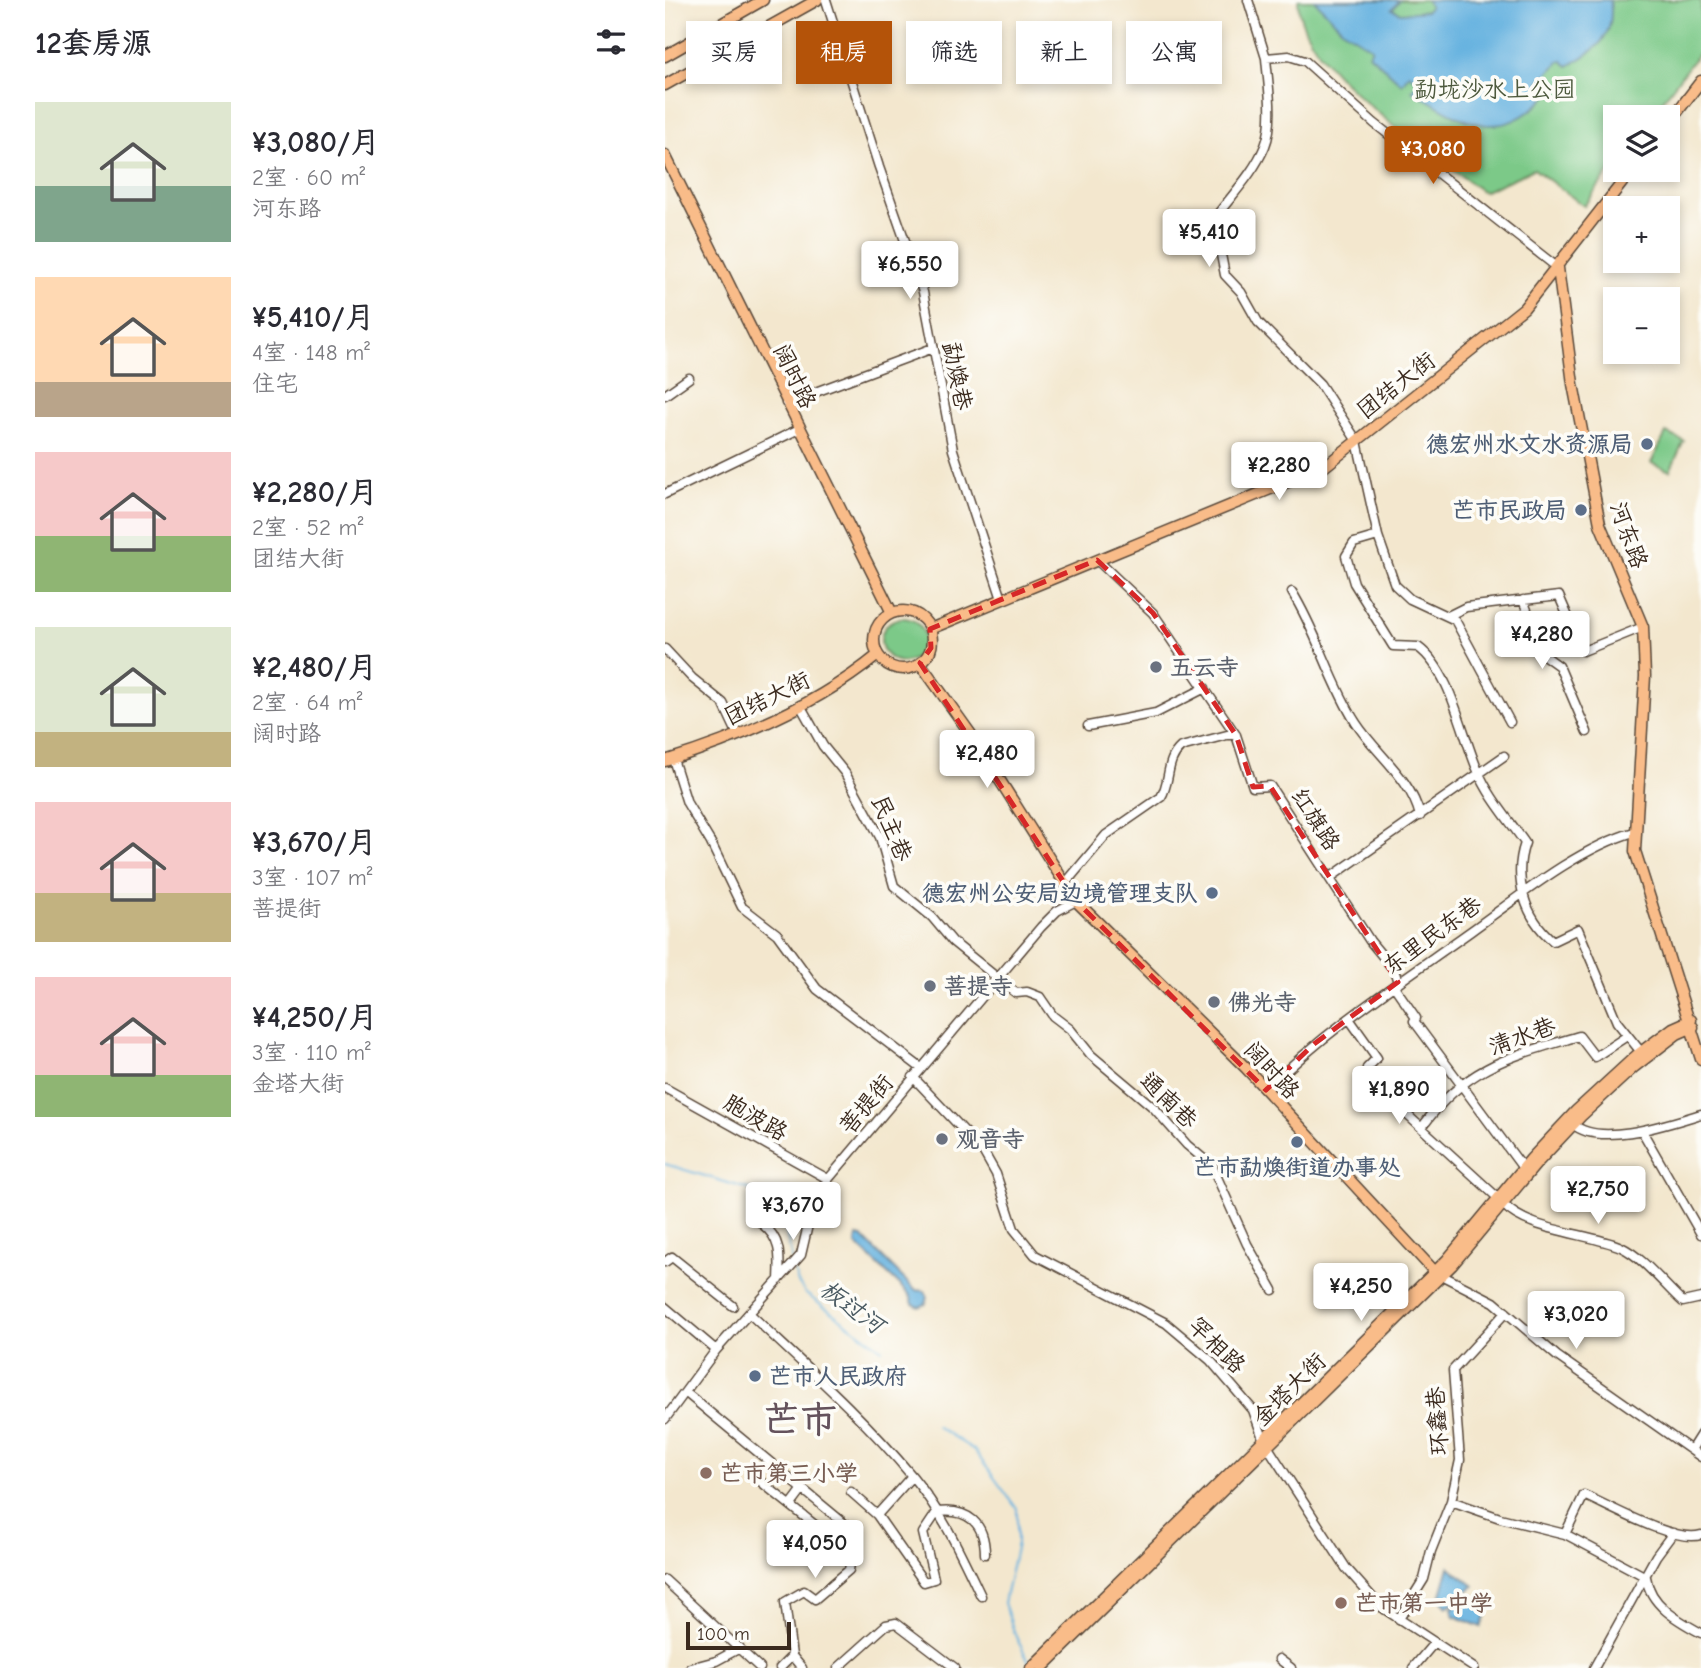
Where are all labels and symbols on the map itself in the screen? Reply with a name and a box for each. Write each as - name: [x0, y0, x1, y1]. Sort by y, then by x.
- park label: 勐垅沙水上公园: [1415, 76, 1576, 103]
- pin: ¥3,080: [1376, 127, 1490, 186]
- pin: ¥5,410: [1152, 210, 1266, 269]
- pin: ¥6,550: [853, 242, 967, 301]
- street label: 阔时路: [767, 339, 822, 413]
- street label: 勐焕巷: [938, 340, 978, 414]
- street label: 团结大街: [1352, 346, 1441, 424]
- place label: 德宏州水文水资源局: [1426, 431, 1633, 458]
- marker: 德宏州水文水资源局: [1639, 436, 1655, 452]
- pin: ¥2,280: [1222, 442, 1336, 502]
- place label: 芒市民政局: [1452, 497, 1567, 524]
- street label: 河东路: [1604, 498, 1653, 572]
- marker: 芒市民政局: [1573, 502, 1589, 518]
- pin: ¥4,280: [1485, 612, 1599, 671]
- place label: 五云寺: [1170, 654, 1239, 681]
- marker: 五云寺: [1148, 659, 1164, 675]
- street label: 团结大街: [720, 666, 814, 731]
- pin: ¥2,480: [930, 730, 1044, 790]
- street label: 红旗路: [1285, 783, 1346, 856]
- street label: 民主巷: [866, 791, 918, 866]
- place label: 德宏州公安局边境管理支队: [922, 880, 1198, 907]
- marker: 德宏州公安局边境管理支队: [1204, 885, 1220, 901]
- street label: 东里民东巷: [1378, 890, 1488, 980]
- place label: 菩提寺: [944, 973, 1013, 1000]
- marker: 菩提寺: [922, 978, 938, 994]
- place label: 佛光寺: [1228, 989, 1297, 1016]
- marker: 佛光寺: [1206, 994, 1222, 1010]
- street label: 清水巷: [1485, 1012, 1560, 1061]
- street label: 阔时路: [1238, 1036, 1305, 1105]
- pin: ¥1,890: [1342, 1066, 1456, 1126]
- street label: 通南巷: [1134, 1067, 1204, 1135]
- street label: 菩提街: [834, 1069, 899, 1139]
- street label: 胞波路: [719, 1088, 792, 1146]
- place label: 观音寺: [956, 1126, 1025, 1153]
- marker: 观音寺: [934, 1131, 950, 1147]
- marker: 芒市勐焕街道办事处: [1289, 1134, 1305, 1150]
- place label: 芒市勐焕街道办事处: [1194, 1154, 1401, 1181]
- pin: ¥2,750: [1541, 1166, 1655, 1226]
- pin: ¥3,670: [736, 1182, 850, 1242]
- pin: ¥4,250: [1304, 1264, 1418, 1323]
- water label: 板过河: [815, 1275, 893, 1342]
- pin: ¥3,020: [1519, 1292, 1633, 1351]
- street label: 罕相路: [1182, 1312, 1251, 1379]
- street label: 金塔大街: [1247, 1347, 1331, 1431]
- place label: 芒市人民政府: [769, 1363, 907, 1390]
- marker: 芒市人民政府: [747, 1368, 763, 1384]
- street label: 环鑫巷: [1422, 1385, 1453, 1456]
- district label: 芒市: [763, 1399, 837, 1441]
- place label: 芒市第三小学: [720, 1460, 858, 1487]
- marker: 芒市第三小学: [698, 1465, 714, 1481]
- pin: ¥4,050: [758, 1520, 872, 1580]
- place label: 芒市第一中学: [1355, 1590, 1493, 1617]
- marker: 芒市第一中学: [1333, 1595, 1349, 1611]
- scale bar: [686, 1619, 791, 1651]

